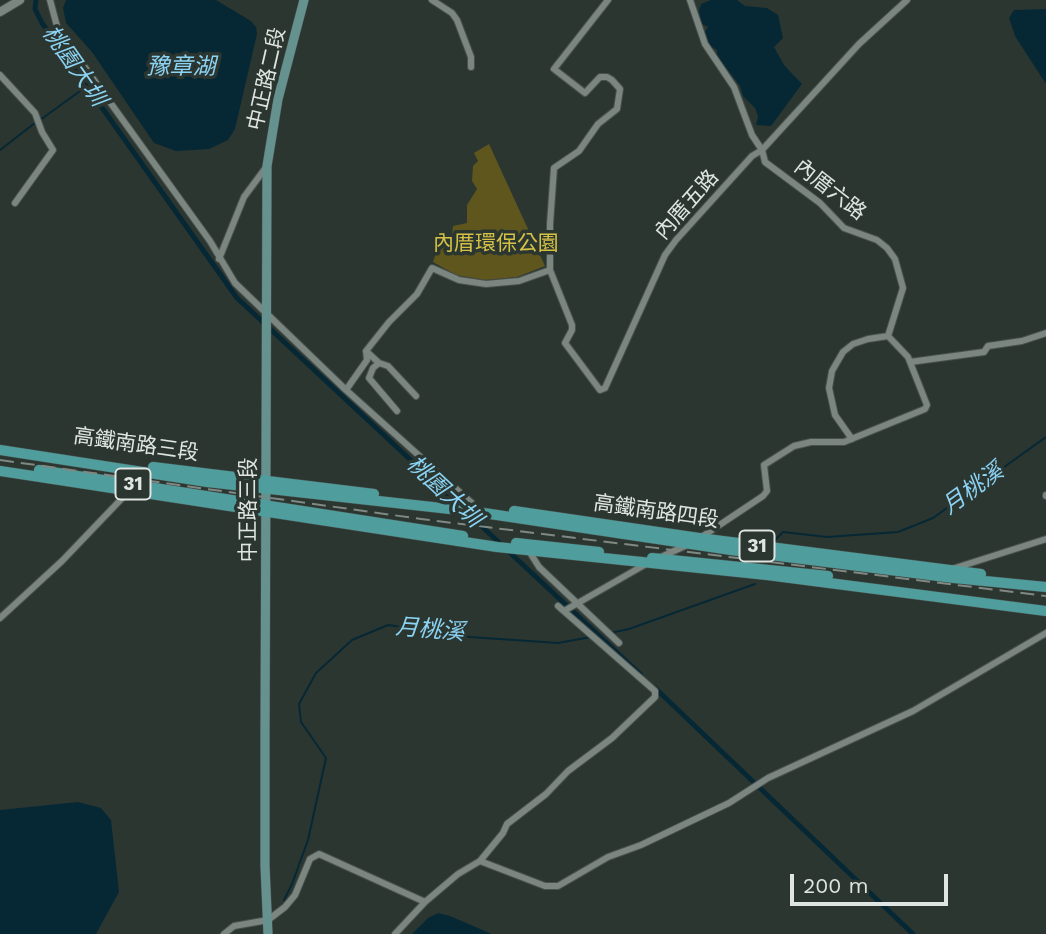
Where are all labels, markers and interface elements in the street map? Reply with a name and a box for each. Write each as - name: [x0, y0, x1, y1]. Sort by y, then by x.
- water label: 桃園大圳: [36, 20, 112, 112]
- street label: 中正路二段: [243, 25, 291, 133]
- water label: 豫章湖: [147, 53, 215, 81]
- street label: 內厝六路: [789, 154, 871, 226]
- street label: 內厝五路: [650, 165, 724, 245]
- park label: 內厝環保公園: [433, 231, 559, 257]
- street label: 高鐵南路三段: [72, 424, 200, 466]
- water label: 桃園大圳: [401, 451, 487, 533]
- street label: 中正路三段: [236, 458, 262, 562]
- water label: 月桃溪: [937, 458, 1009, 520]
- road number: 31: [116, 468, 150, 499]
- street label: 高鐵南路四段: [592, 491, 720, 533]
- road number: 31: [740, 530, 774, 562]
- water label: 月桃溪: [394, 613, 466, 647]
- scale bar: [794, 860, 951, 904]
- text: 200 m: [803, 873, 869, 898]

